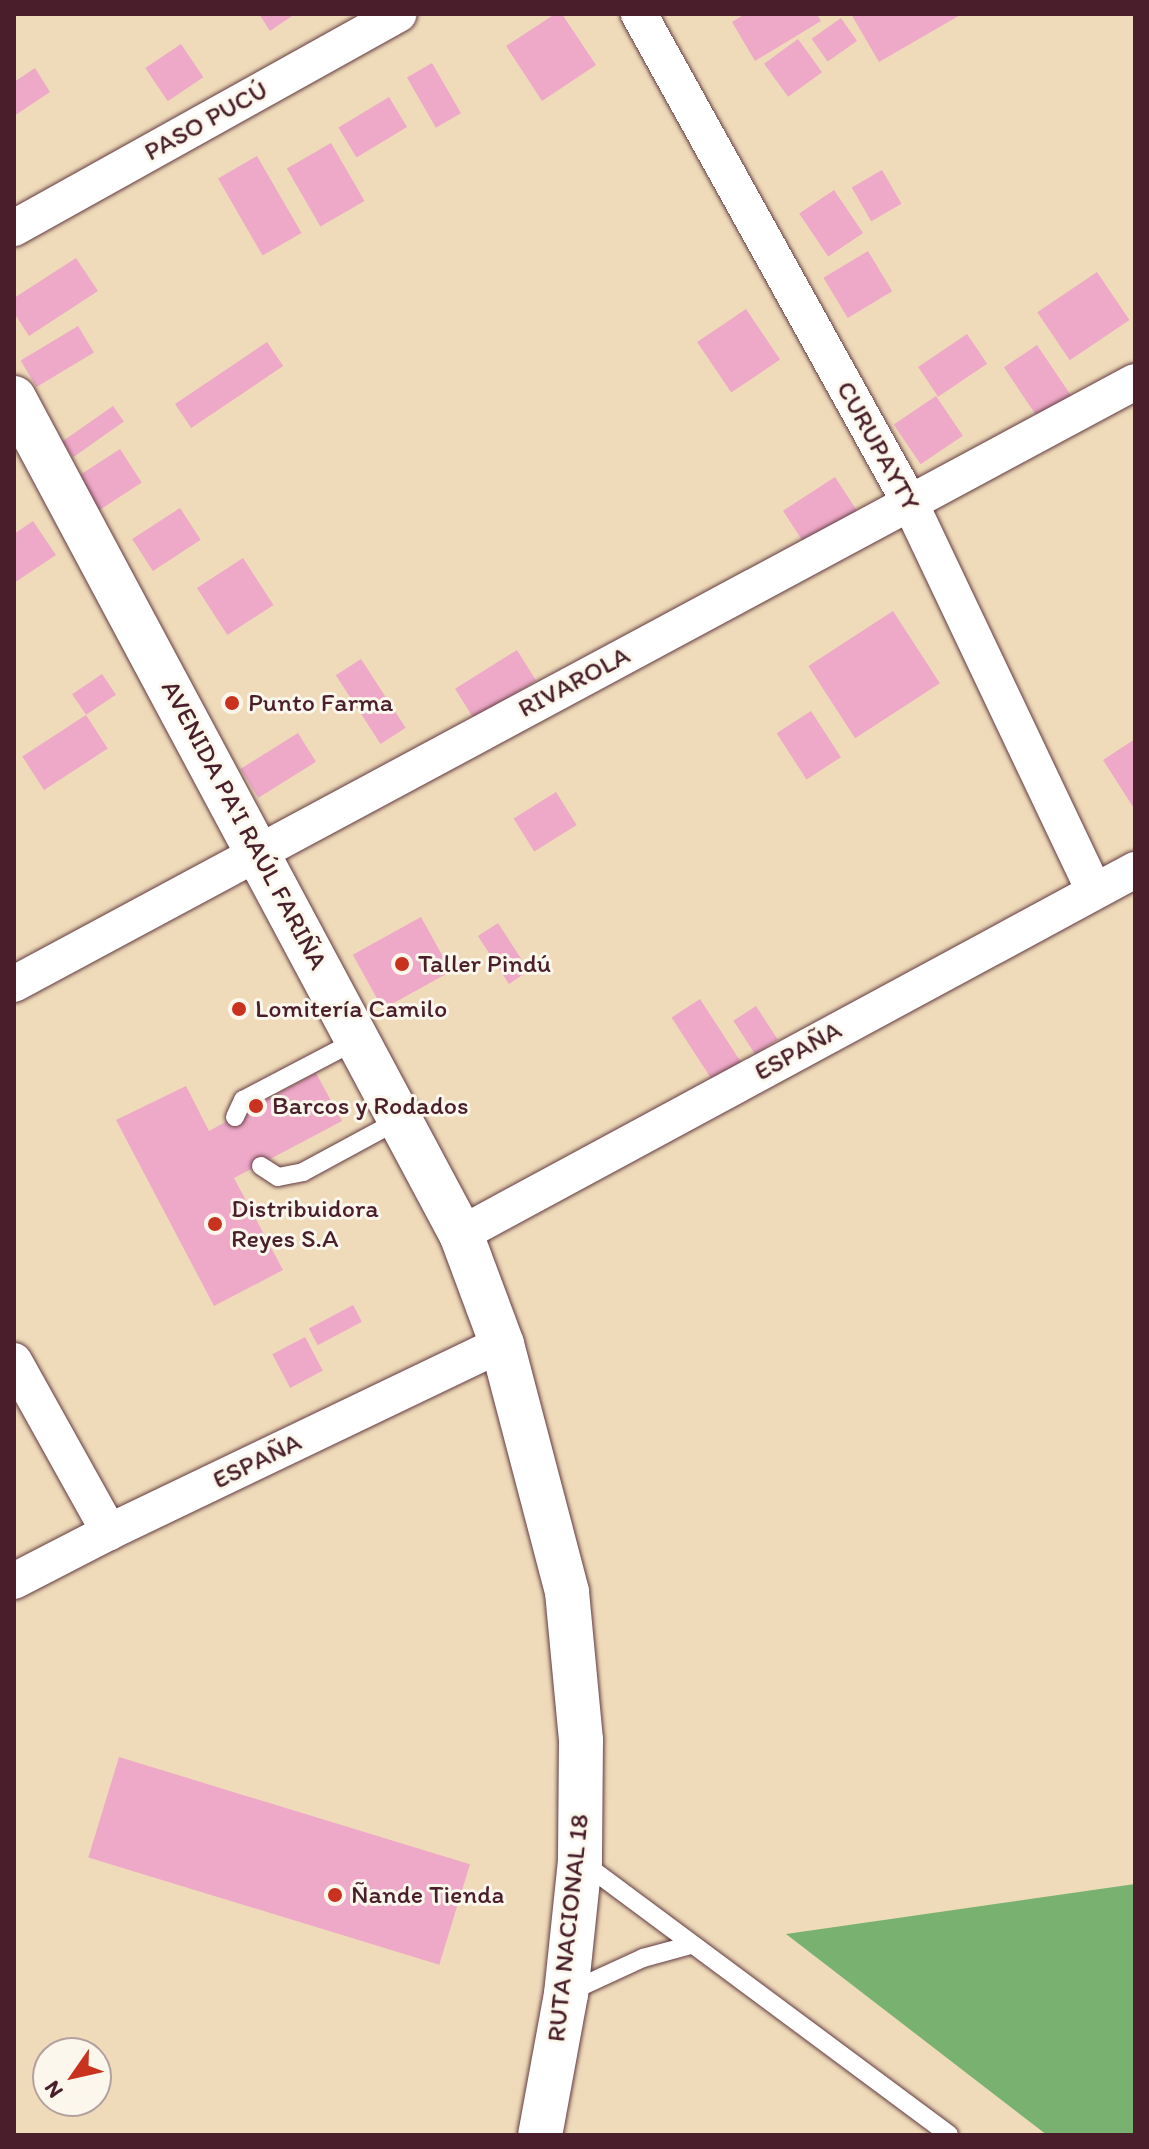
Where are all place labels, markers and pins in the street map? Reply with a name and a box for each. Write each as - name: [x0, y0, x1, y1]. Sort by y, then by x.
- place label: Punto Farma: [248, 687, 391, 719]
- marker: Punto Farma: [223, 694, 241, 712]
- place label: Taller Pindú: [418, 948, 551, 980]
- marker: Taller Pindú: [393, 955, 411, 973]
- place label: Lomitería Camilo: [255, 993, 448, 1025]
- marker: Lomitería Camilo: [230, 1000, 248, 1018]
- place label: Barcos y Rodados: [272, 1090, 468, 1122]
- marker: Barcos y Rodados: [247, 1097, 265, 1115]
- place label: Distribuidora Reyes S.A: [231, 1193, 379, 1254]
- marker: Distribuidora Reyes S.A: [206, 1215, 224, 1233]
- place label: Ñande Tienda: [351, 1879, 505, 1911]
- marker: Ñande Tienda: [326, 1886, 344, 1904]

